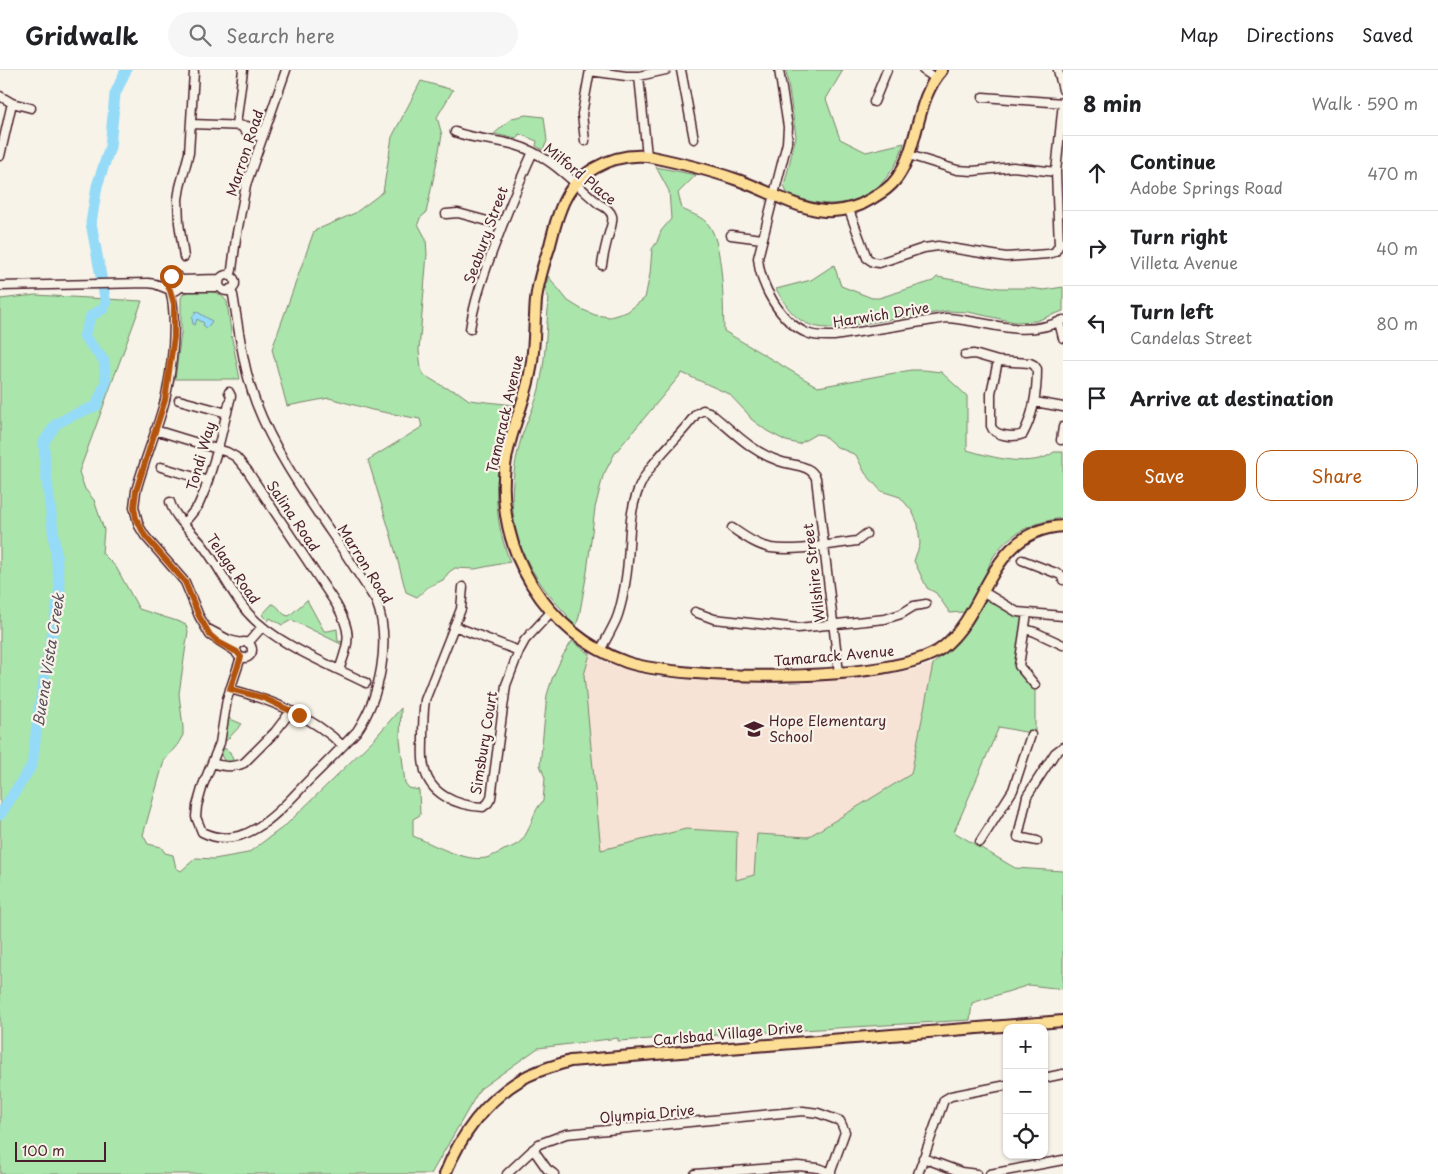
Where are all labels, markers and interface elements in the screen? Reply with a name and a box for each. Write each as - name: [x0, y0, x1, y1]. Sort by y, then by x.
- search box: [168, 12, 518, 57]
- text: Gridwalk: [25, 17, 138, 53]
- icon: search: [186, 21, 214, 49]
- text: Search here: [226, 21, 335, 49]
- text: Map: [1180, 21, 1218, 48]
- text: Directions: [1246, 21, 1334, 48]
- text: Saved: [1362, 21, 1413, 48]
- text: 8 min: [1083, 87, 1142, 119]
- text: Walk · 590 m: [1312, 91, 1418, 115]
- street label: Marron Road: [221, 107, 268, 199]
- street label: Milford Place: [539, 138, 622, 210]
- text: Continue: [1130, 147, 1216, 175]
- icon: ahead: [1083, 159, 1111, 187]
- text: 470 m: [1368, 161, 1418, 185]
- text: Adobe Springs Road: [1130, 175, 1283, 199]
- street label: Seabury Street: [458, 183, 513, 286]
- text: Turn right: [1130, 222, 1228, 250]
- icon: right: [1083, 234, 1111, 262]
- text: 40 m: [1376, 236, 1418, 260]
- text: Villeta Avenue: [1130, 250, 1238, 274]
- route start: [160, 265, 183, 288]
- street label: Harwich Drive: [831, 297, 931, 332]
- text: Turn left: [1130, 297, 1214, 325]
- icon: left: [1083, 309, 1111, 337]
- text: 80 m: [1376, 311, 1418, 335]
- text: Candelas Street: [1130, 325, 1252, 349]
- street label: Tamarack Avenue: [481, 353, 528, 475]
- icon: arrive: [1083, 384, 1111, 412]
- text: Arrive at destination: [1130, 384, 1334, 412]
- street label: Tondi Way: [181, 419, 220, 493]
- button: Save: [1083, 450, 1246, 501]
- button: Share: [1256, 450, 1418, 501]
- street label: Salina Road: [262, 476, 325, 555]
- street label: Marron Road: [333, 520, 398, 607]
- street label: Wilshire Street: [797, 522, 830, 624]
- street label: Telaga Road: [201, 529, 265, 608]
- water label: Buena Vista Creek: [26, 590, 70, 728]
- street label: Tamarack Avenue: [773, 640, 895, 671]
- street label: Simsbury Court: [465, 689, 502, 796]
- route end: [288, 704, 311, 727]
- place label: Hope Elementary School: [769, 710, 886, 747]
- school or university icon: Hope Elementary School: [743, 718, 765, 740]
- street label: Carlsbad Village Drive: [652, 1016, 804, 1051]
- map controls: [1003, 1024, 1048, 1159]
- button: +: [1003, 1024, 1048, 1069]
- button: −: [1003, 1069, 1048, 1114]
- street label: Olympia Drive: [599, 1099, 695, 1128]
- button: locate: [1003, 1114, 1048, 1159]
- scale bar: [15, 1139, 106, 1162]
- text: 100 m: [22, 1140, 65, 1161]

